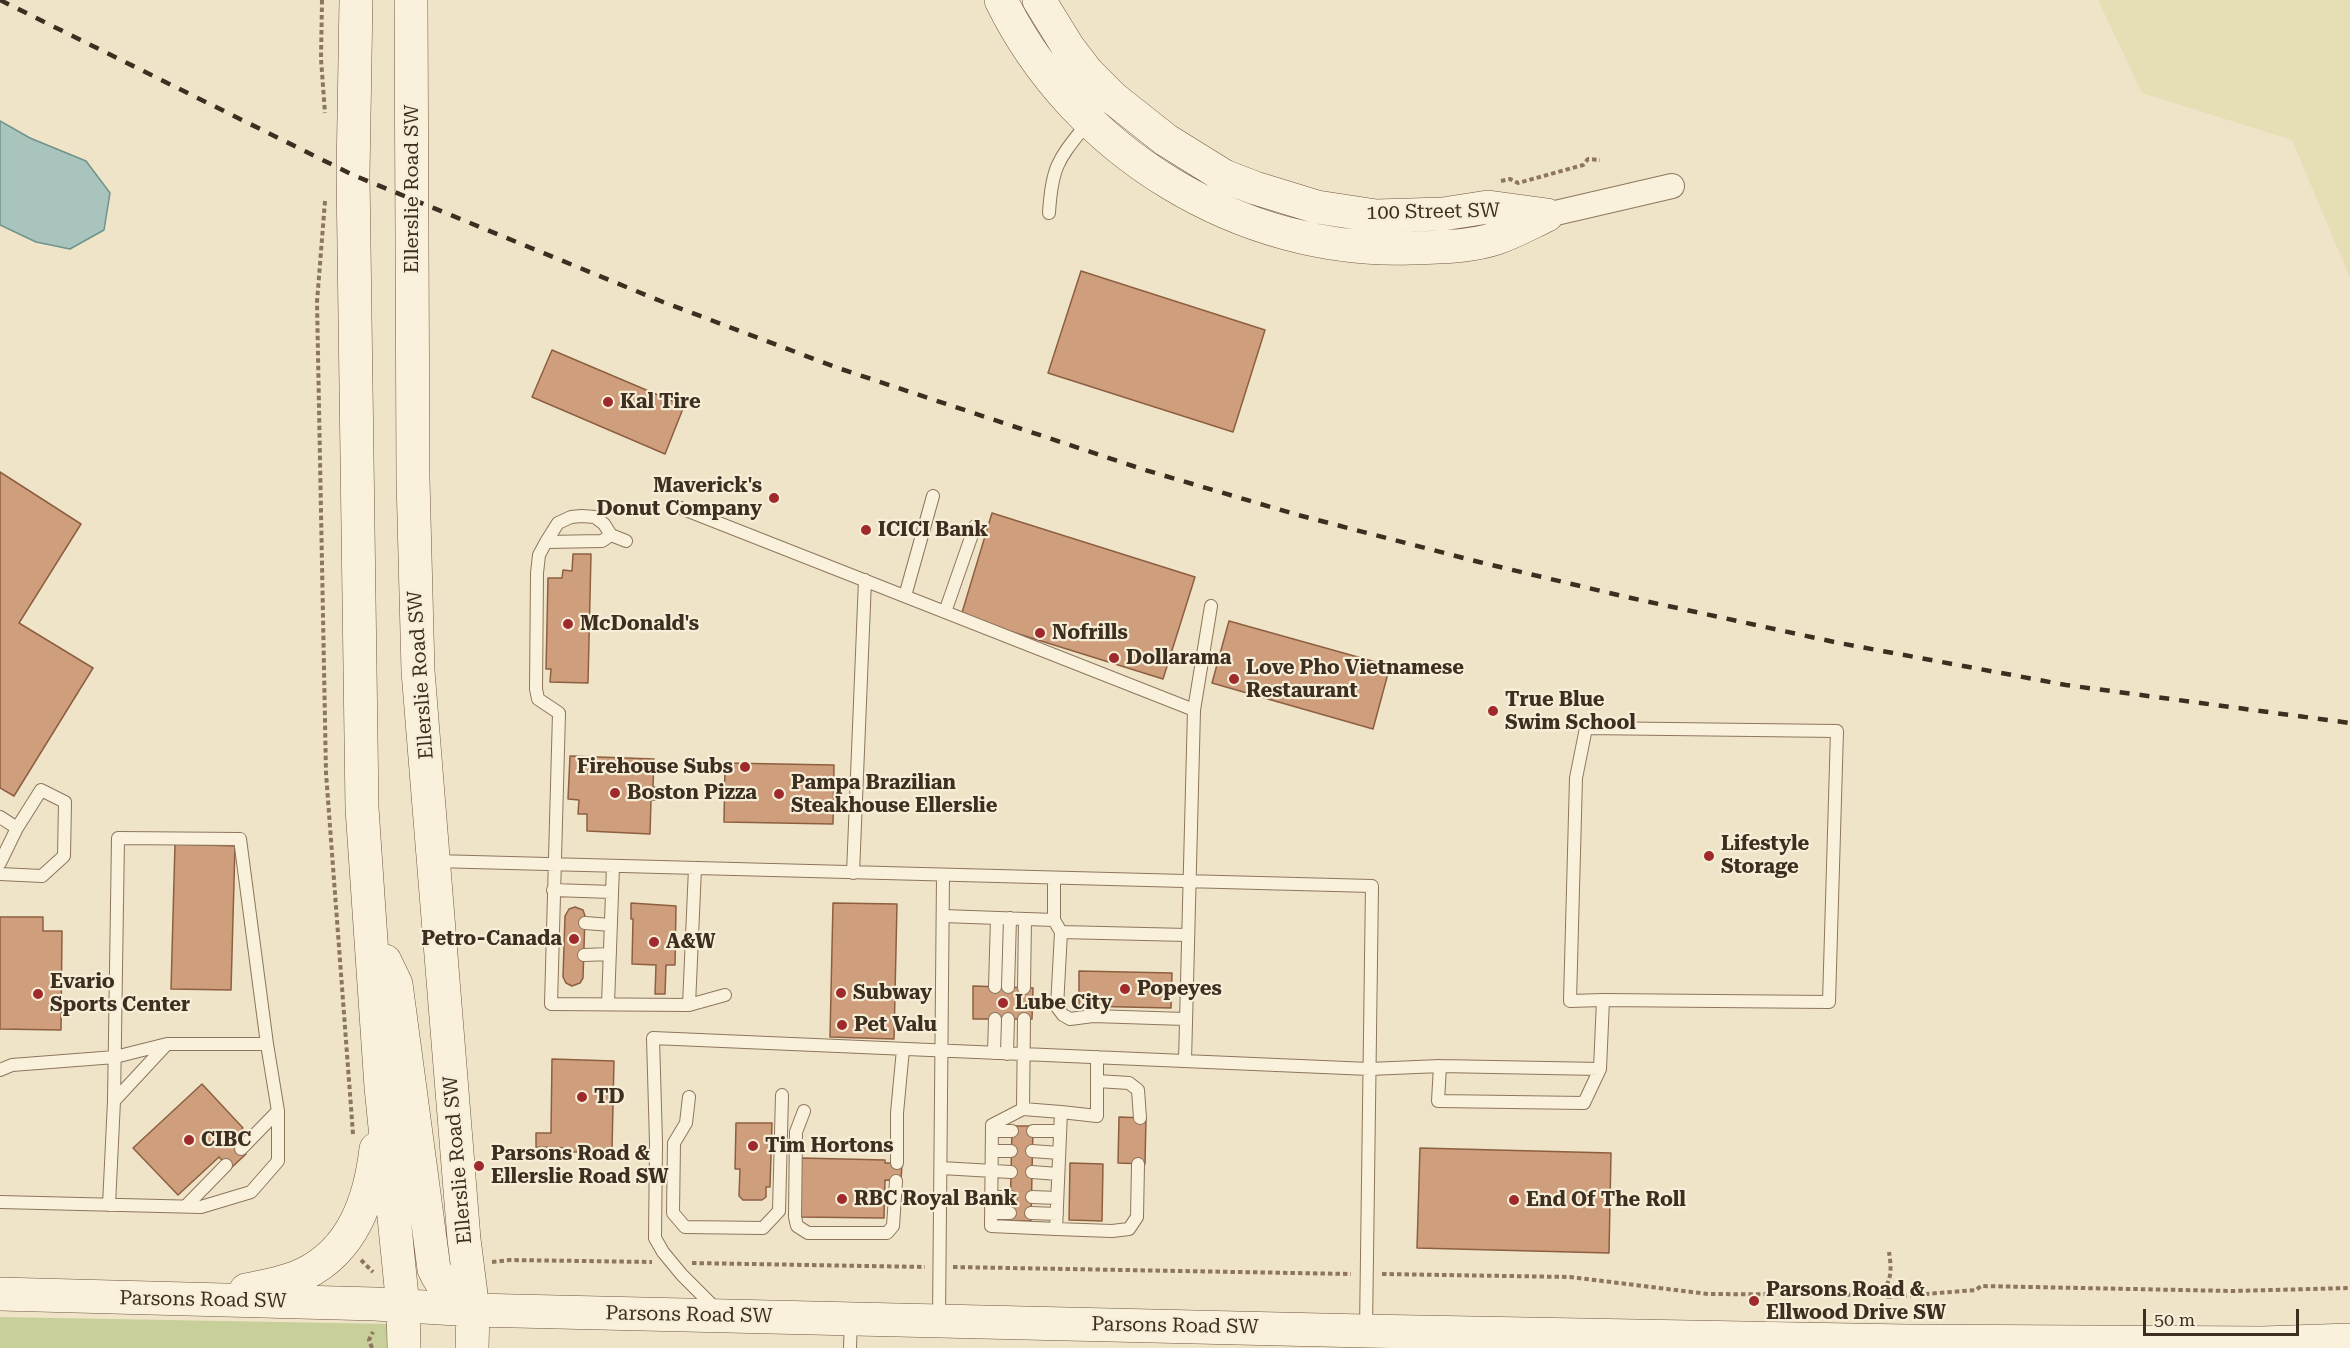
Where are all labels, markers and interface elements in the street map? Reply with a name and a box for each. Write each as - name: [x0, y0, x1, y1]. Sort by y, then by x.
- street label: Ellerslie Road SW: [400, 104, 424, 274]
- street label: 100 Street SW: [1366, 199, 1500, 225]
- place label: Kal Tire: [620, 390, 701, 414]
- marker: Kal Tire: [601, 395, 615, 409]
- place label: Maverick's Donut Company: [596, 474, 762, 521]
- marker: Maverick's Donut Company: [767, 491, 781, 505]
- place label: ICICI Bank: [878, 518, 988, 542]
- marker: ICICI Bank: [859, 523, 873, 537]
- street label: Ellerslie Road SW: [403, 590, 439, 760]
- place label: McDonald's: [580, 612, 699, 636]
- marker: McDonald's: [561, 617, 575, 631]
- place label: Nofrills: [1052, 621, 1128, 645]
- marker: Nofrills: [1033, 626, 1047, 640]
- place label: Dollarama: [1126, 646, 1232, 670]
- marker: Dollarama: [1107, 651, 1121, 665]
- place label: Love Pho Vietnamese Restaurant: [1246, 656, 1464, 703]
- marker: Love Pho Vietnamese Restaurant: [1227, 672, 1241, 686]
- place label: True Blue Swim School: [1505, 688, 1636, 735]
- marker: True Blue Swim School: [1486, 704, 1500, 718]
- place label: Firehouse Subs: [577, 755, 733, 779]
- marker: Firehouse Subs: [738, 760, 752, 774]
- place label: Pampa Brazilian Steakhouse Ellerslie: [791, 771, 997, 818]
- place label: Boston Pizza: [627, 781, 757, 805]
- marker: Boston Pizza: [608, 786, 622, 800]
- marker: Pampa Brazilian Steakhouse Ellerslie: [772, 787, 786, 801]
- place label: Lifestyle Storage: [1721, 832, 1809, 879]
- marker: Lifestyle Storage: [1702, 849, 1716, 863]
- place label: Petro-Canada: [421, 927, 562, 951]
- place label: A&W: [666, 930, 715, 954]
- marker: Petro-Canada: [567, 932, 581, 946]
- marker: A&W: [647, 935, 661, 949]
- place label: Evario Sports Center: [50, 970, 190, 1017]
- place label: Popeyes: [1137, 977, 1222, 1001]
- place label: Subway: [853, 981, 932, 1005]
- marker: Popeyes: [1118, 982, 1132, 996]
- marker: Subway: [834, 986, 848, 1000]
- marker: Evario Sports Center: [31, 987, 45, 1001]
- place label: Lube City: [1015, 991, 1112, 1015]
- marker: Lube City: [996, 996, 1010, 1010]
- place label: Pet Valu: [854, 1013, 937, 1037]
- marker: Pet Valu: [835, 1018, 849, 1032]
- street label: Ellerslie Road SW: [439, 1075, 477, 1245]
- place label: TD: [594, 1085, 624, 1109]
- marker: TD: [575, 1090, 589, 1104]
- place label: CIBC: [201, 1128, 251, 1152]
- marker: CIBC: [182, 1133, 196, 1147]
- place label: Tim Hortons: [765, 1134, 894, 1158]
- marker: Tim Hortons: [746, 1139, 760, 1153]
- place label: Parsons Road & Ellerslie Road SW: [491, 1142, 668, 1189]
- marker: Parsons Road & Ellerslie Road SW: [472, 1159, 486, 1173]
- place label: RBC Royal Bank: [854, 1187, 1017, 1211]
- place label: End Of The Roll: [1526, 1188, 1686, 1212]
- marker: RBC Royal Bank: [835, 1192, 849, 1206]
- marker: End Of The Roll: [1507, 1193, 1521, 1207]
- place label: Parsons Road & Ellwood Drive SW: [1766, 1278, 1946, 1325]
- street label: Parsons Road SW: [119, 1287, 287, 1313]
- marker: Parsons Road & Ellwood Drive SW: [1747, 1294, 1761, 1308]
- scale bar: [2146, 1297, 2302, 1335]
- street label: Parsons Road SW: [605, 1302, 773, 1328]
- text: 50 m: [2154, 1309, 2195, 1330]
- street label: Parsons Road SW: [1091, 1313, 1259, 1339]

